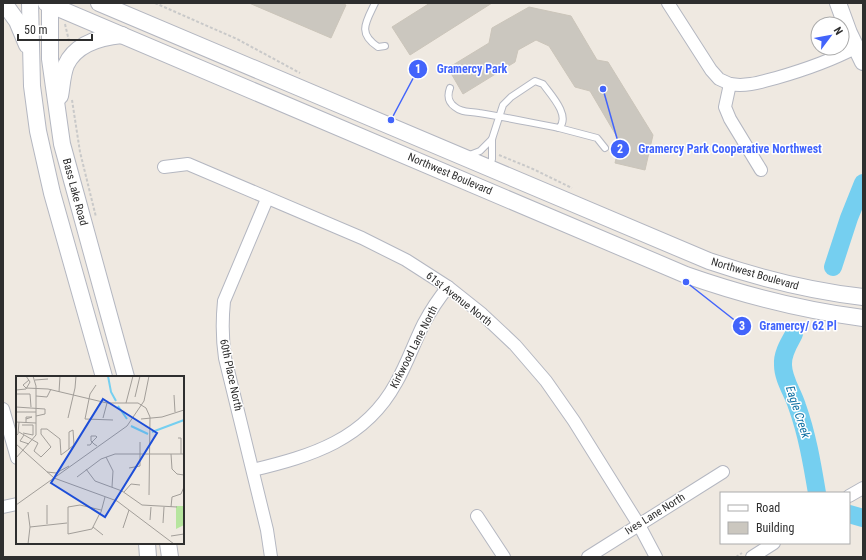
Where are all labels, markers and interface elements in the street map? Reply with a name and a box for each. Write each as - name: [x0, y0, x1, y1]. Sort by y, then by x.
- scale bar: [18, 16, 92, 42]
- north arrow: [810, 16, 850, 56]
- text: 50 m: [24, 23, 48, 37]
- text: N: [831, 25, 845, 37]
- callout: Gramercy Park: [408, 57, 515, 81]
- text: 1: [415, 62, 421, 76]
- text: Gramercy Park: [437, 62, 508, 76]
- callout: Gramercy Park Cooperative Northwest: [610, 137, 830, 161]
- text: 2: [617, 142, 623, 156]
- text: Gramercy Park Cooperative Northwest: [638, 142, 822, 156]
- street label: Northwest Boulevard: [406, 150, 494, 198]
- street label: Bass Lake Road: [60, 157, 90, 227]
- street label: Northwest Boulevard: [710, 255, 800, 293]
- street label: 61st Avenue North: [423, 269, 495, 329]
- street label: Kirkwood Lane North: [388, 303, 440, 391]
- callout: Gramercy/ 62 Pl: [732, 314, 845, 338]
- text: 3: [739, 319, 745, 333]
- text: Gramercy/ 62 Pl: [759, 319, 837, 333]
- street label: 60th Place North: [217, 338, 245, 412]
- inset map: [16, 376, 184, 544]
- water label: Eagle Creek: [783, 384, 813, 441]
- street label: Ives Lane North: [623, 490, 687, 538]
- legend: [720, 492, 850, 544]
- text: Road: [756, 501, 780, 515]
- text: Building: [756, 521, 794, 535]

